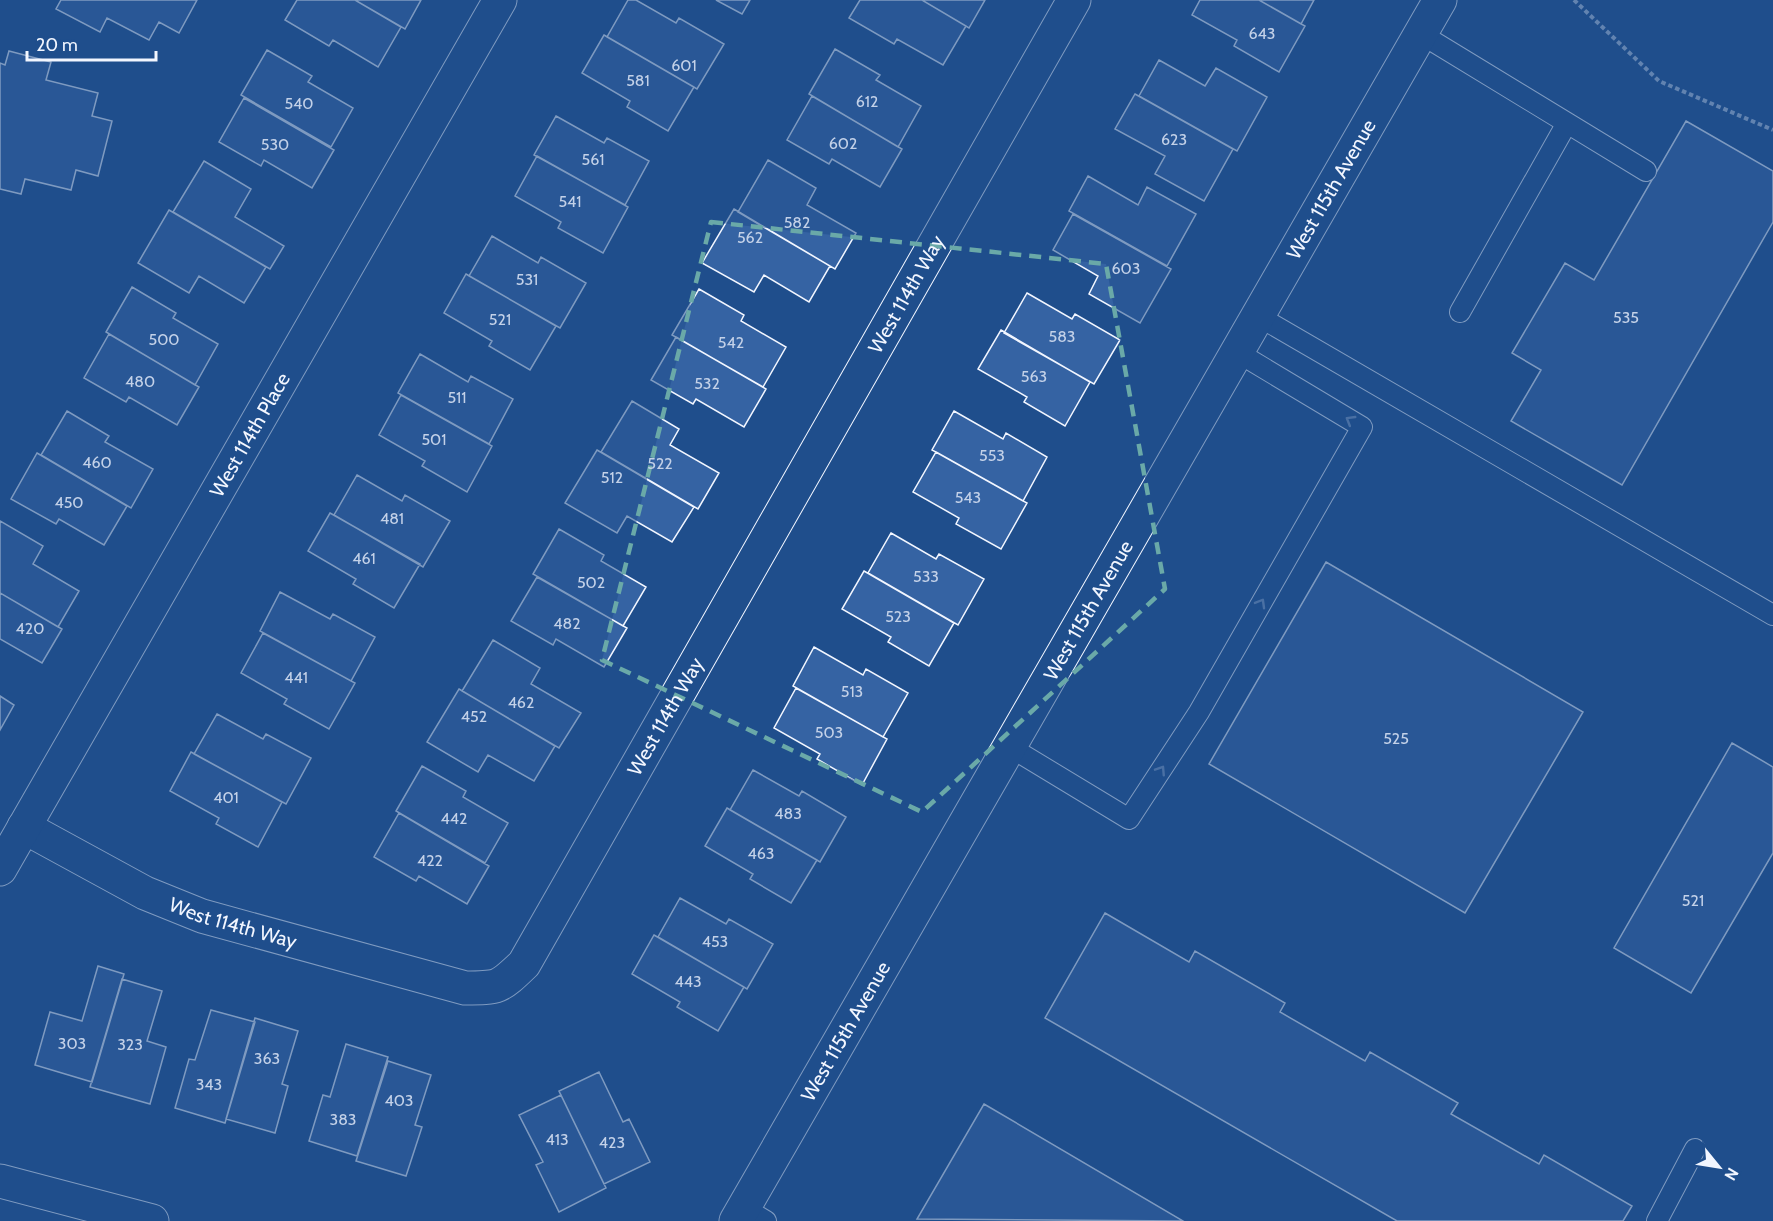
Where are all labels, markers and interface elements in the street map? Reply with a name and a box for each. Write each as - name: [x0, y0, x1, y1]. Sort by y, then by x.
- scale bar: [27, 24, 156, 62]
- house number: 643: [1249, 24, 1276, 43]
- text: 20 m: [36, 34, 78, 56]
- house number: 601: [671, 56, 697, 75]
- house number: 581: [626, 71, 650, 90]
- house number: 612: [856, 92, 878, 111]
- house number: 540: [284, 94, 314, 113]
- street label: West 115th Avenue: [1281, 115, 1381, 263]
- house number: 623: [1161, 130, 1187, 149]
- house number: 602: [829, 134, 857, 153]
- house number: 530: [261, 135, 289, 154]
- house number: 561: [582, 150, 604, 169]
- house number: 541: [558, 192, 582, 211]
- house number: 582: [784, 213, 810, 232]
- house number: 562: [737, 228, 763, 247]
- street label: West 114th Way: [863, 231, 949, 358]
- house number: 603: [1112, 259, 1140, 278]
- house number: 531: [516, 270, 538, 289]
- house number: 535: [1613, 308, 1639, 327]
- house number: 521: [489, 310, 511, 329]
- house number: 583: [1048, 327, 1076, 346]
- house number: 500: [149, 330, 180, 349]
- house number: 542: [718, 333, 744, 352]
- house number: 563: [1021, 367, 1047, 386]
- street label: West 114th Place: [205, 368, 295, 501]
- house number: 480: [125, 372, 155, 391]
- house number: 532: [694, 374, 720, 393]
- house number: 511: [447, 388, 467, 407]
- one-way arrow: [1346, 416, 1356, 427]
- house number: 501: [421, 430, 447, 449]
- house number: 553: [979, 446, 1005, 465]
- house number: 460: [82, 453, 112, 472]
- house number: 522: [647, 454, 673, 473]
- house number: 512: [601, 468, 623, 487]
- house number: 543: [955, 488, 981, 507]
- house number: 450: [54, 493, 84, 512]
- house number: 481: [380, 509, 404, 528]
- street label: West 115th Avenue: [1038, 536, 1138, 684]
- house number: 461: [352, 549, 376, 568]
- house number: 533: [913, 567, 939, 586]
- house number: 502: [577, 573, 605, 592]
- one-way arrow: [1254, 599, 1265, 609]
- house number: 523: [885, 607, 911, 626]
- house number: 482: [553, 614, 581, 633]
- house number: 420: [16, 619, 44, 638]
- street label: West 114th Way: [622, 653, 708, 780]
- house number: 441: [284, 668, 308, 687]
- house number: 513: [841, 682, 863, 701]
- house number: 462: [508, 693, 534, 712]
- house number: 452: [461, 707, 487, 726]
- house number: 503: [815, 723, 843, 742]
- house number: 525: [1383, 729, 1409, 748]
- one-way arrow: [1153, 766, 1165, 776]
- house number: 401: [213, 788, 239, 807]
- house number: 483: [774, 804, 802, 823]
- house number: 442: [441, 809, 467, 828]
- house number: 463: [748, 844, 775, 863]
- house number: 422: [417, 851, 443, 870]
- house number: 521: [1682, 891, 1704, 910]
- street label: West 114th Way: [166, 892, 299, 953]
- house number: 453: [702, 932, 728, 951]
- street label: West 115th Avenue: [796, 957, 895, 1105]
- house number: 443: [674, 972, 702, 991]
- house number: 303: [58, 1034, 86, 1053]
- house number: 323: [117, 1035, 143, 1054]
- house number: 363: [254, 1049, 280, 1068]
- house number: 343: [196, 1075, 222, 1094]
- house number: 403: [384, 1091, 414, 1110]
- house number: 383: [329, 1110, 357, 1129]
- house number: 413: [545, 1130, 569, 1149]
- house number: 423: [599, 1133, 625, 1152]
- north arrow: [1689, 1137, 1749, 1197]
- text: N: [1721, 1165, 1743, 1184]

